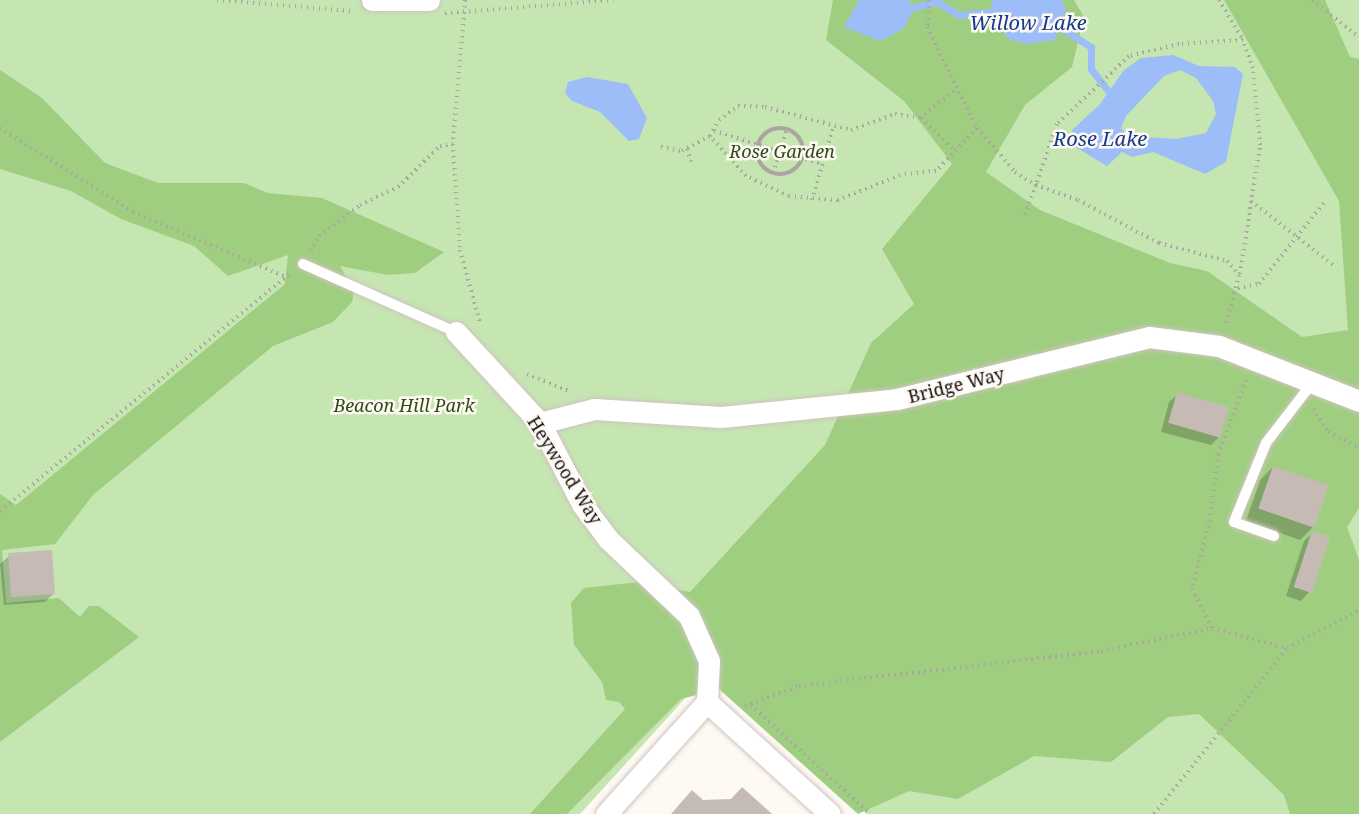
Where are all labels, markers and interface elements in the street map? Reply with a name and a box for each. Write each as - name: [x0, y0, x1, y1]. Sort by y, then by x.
- water label: Willow Lake: [969, 10, 1087, 34]
- water label: Rose Lake: [1053, 126, 1147, 150]
- park label: Rose Garden: [729, 140, 835, 162]
- street label: Bridge Way: [906, 363, 1006, 407]
- park label: Beacon Hill Park: [333, 394, 475, 416]
- street label: Heywood Way: [523, 412, 607, 528]

